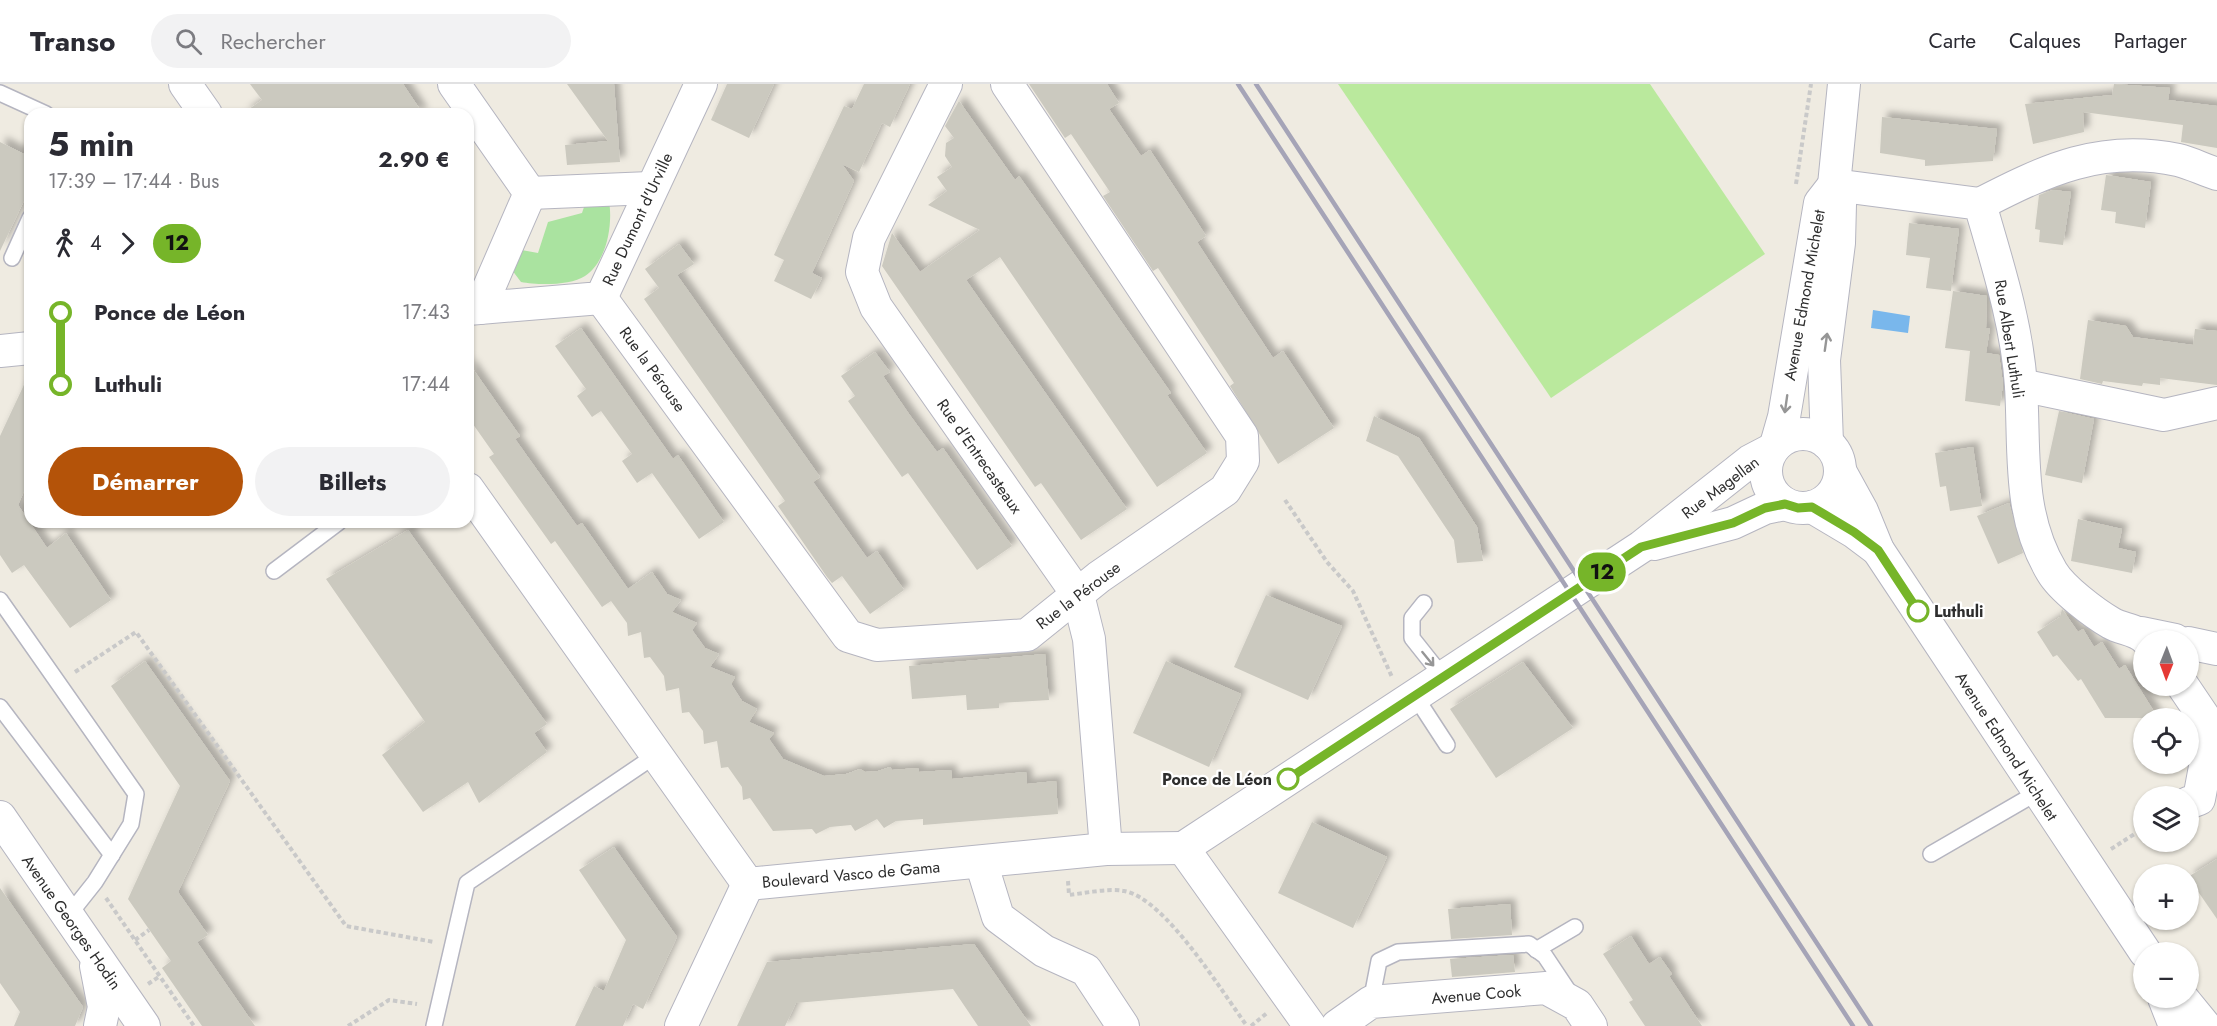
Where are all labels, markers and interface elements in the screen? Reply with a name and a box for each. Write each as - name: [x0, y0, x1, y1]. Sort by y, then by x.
- search box: [151, 14, 571, 68]
- text: Transo: [30, 21, 115, 62]
- icon: search: [172, 25, 205, 58]
- text: Rechercher: [220, 25, 326, 57]
- text: Carte: [1929, 26, 1976, 56]
- text: Calques: [2009, 26, 2081, 56]
- text: Partager: [2114, 26, 2187, 56]
- text: 5 min: [48, 121, 134, 168]
- text: 2.90 €: [378, 143, 450, 175]
- street label: Rue Dumont d'Urville: [597, 149, 678, 290]
- text: 17:39 – 17:44 · Bus: [48, 167, 219, 196]
- street label: Avenue Edmond Michelet: [1778, 208, 1831, 382]
- icon: walk: [48, 227, 81, 260]
- icon: forward: [111, 227, 144, 260]
- text: 12: [165, 228, 189, 258]
- text: 4: [90, 229, 102, 258]
- street label: Rue Albert Luthuli: [1989, 278, 2030, 400]
- text: Ponce de Léon: [94, 296, 245, 328]
- text: 17:43: [402, 298, 450, 327]
- street label: Rue la Pérouse: [614, 322, 691, 417]
- one-way arrow: [1821, 333, 1832, 353]
- text: Luthuli: [94, 368, 162, 400]
- text: 17:44: [401, 370, 450, 399]
- one-way arrow: [1780, 393, 1791, 413]
- street label: Rue d'Entrecasteaux: [931, 394, 1028, 519]
- button: Démarrer: [48, 447, 243, 516]
- button: Billets: [255, 447, 450, 516]
- street label: Rue Magellan: [1677, 451, 1764, 524]
- line badge: 12: [1575, 552, 1629, 592]
- street label: Rue la Pérouse: [1031, 556, 1125, 635]
- text: 12: [1590, 557, 1614, 587]
- marker: Luthuli: [1907, 600, 1929, 622]
- place label: Luthuli: [1934, 600, 1983, 623]
- north arrow: [2133, 630, 2199, 696]
- map controls: [2133, 630, 2199, 1008]
- one-way arrow: [1422, 650, 1435, 666]
- street label: Avenue Edmond Michelet: [1950, 667, 2063, 825]
- button: locate: [2133, 708, 2199, 774]
- place label: Ponce de Léon: [1162, 768, 1272, 791]
- marker: Ponce de Léon: [1277, 768, 1299, 790]
- button: layers: [2133, 786, 2199, 852]
- street label: Avenue Georges Hodin: [16, 850, 127, 994]
- street label: Boulevard Vasco de Gama: [761, 855, 941, 894]
- button: +: [2133, 864, 2199, 930]
- button: −: [2133, 942, 2199, 1008]
- street label: Avenue Cook: [1430, 979, 1523, 1010]

